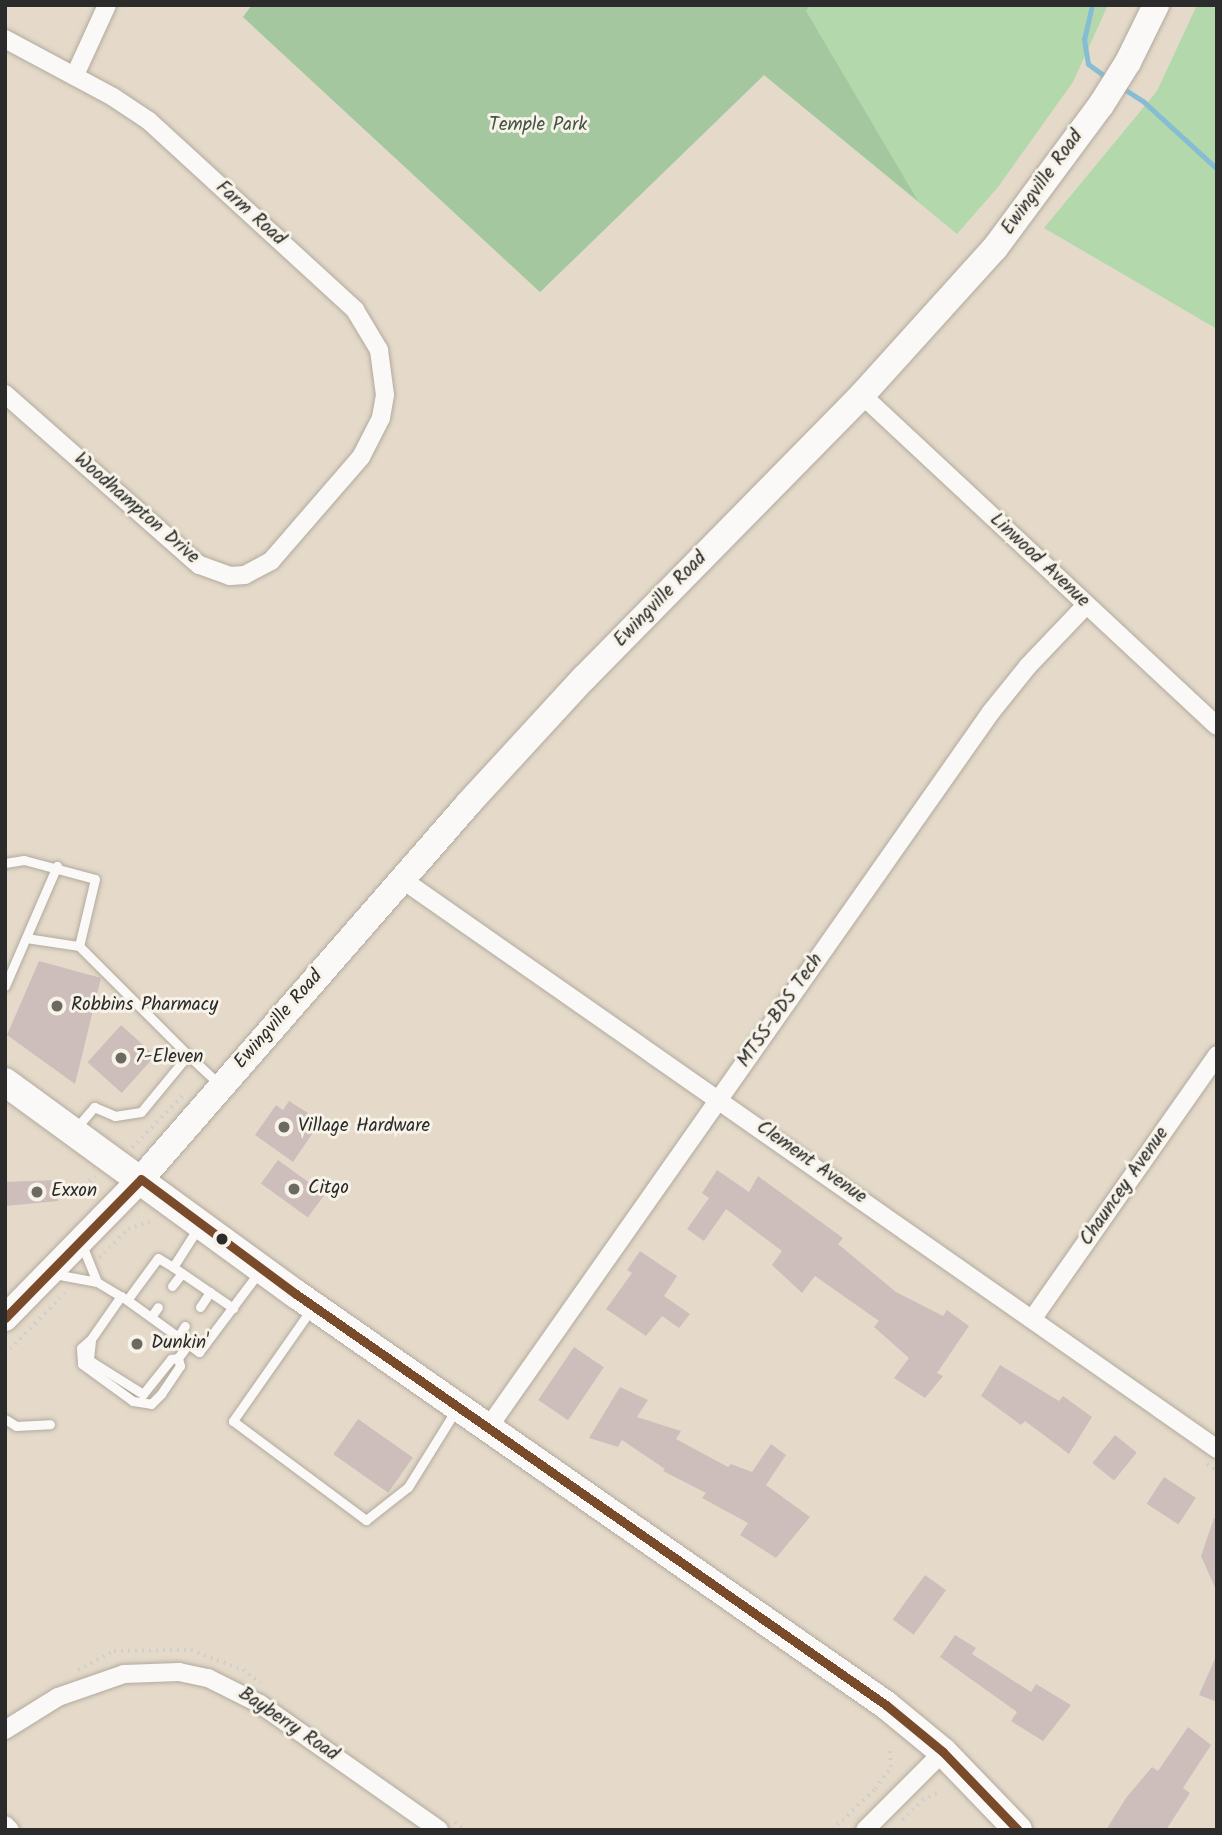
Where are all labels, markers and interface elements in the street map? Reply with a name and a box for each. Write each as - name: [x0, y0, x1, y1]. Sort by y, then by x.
- park label: Temple Park: [489, 115, 587, 137]
- street label: Ewingville Road: [997, 126, 1089, 240]
- street label: Farm Road: [210, 177, 290, 251]
- street label: Woodhampton Drive: [69, 449, 203, 569]
- street label: Linwood Avenue: [984, 509, 1094, 613]
- street label: Ewingville Road: [610, 548, 712, 652]
- street label: MTSS-BDS Tech: [733, 950, 829, 1072]
- street label: Ewingville Road: [230, 966, 328, 1074]
- place label: Robbins Pharmacy: [71, 995, 218, 1017]
- marker: Robbins Pharmacy: [49, 998, 65, 1014]
- place label: 7-Eleven: [135, 1047, 203, 1069]
- marker: 7-Eleven: [113, 1050, 129, 1066]
- place label: Village Hardware: [298, 1116, 430, 1138]
- street label: Clement Avenue: [752, 1117, 870, 1209]
- marker: Village Hardware: [276, 1119, 292, 1135]
- street label: Chauncey Avenue: [1076, 1123, 1174, 1251]
- place label: Citgo: [308, 1178, 349, 1200]
- place label: Exxon: [51, 1181, 97, 1203]
- marker: Citgo: [286, 1181, 302, 1197]
- marker: Exxon: [29, 1184, 45, 1200]
- unlabelled marker: [215, 1232, 229, 1246]
- place label: Dunkin': [151, 1333, 209, 1355]
- marker: Dunkin': [129, 1336, 145, 1352]
- street label: Bayberry Road: [234, 1683, 342, 1767]

